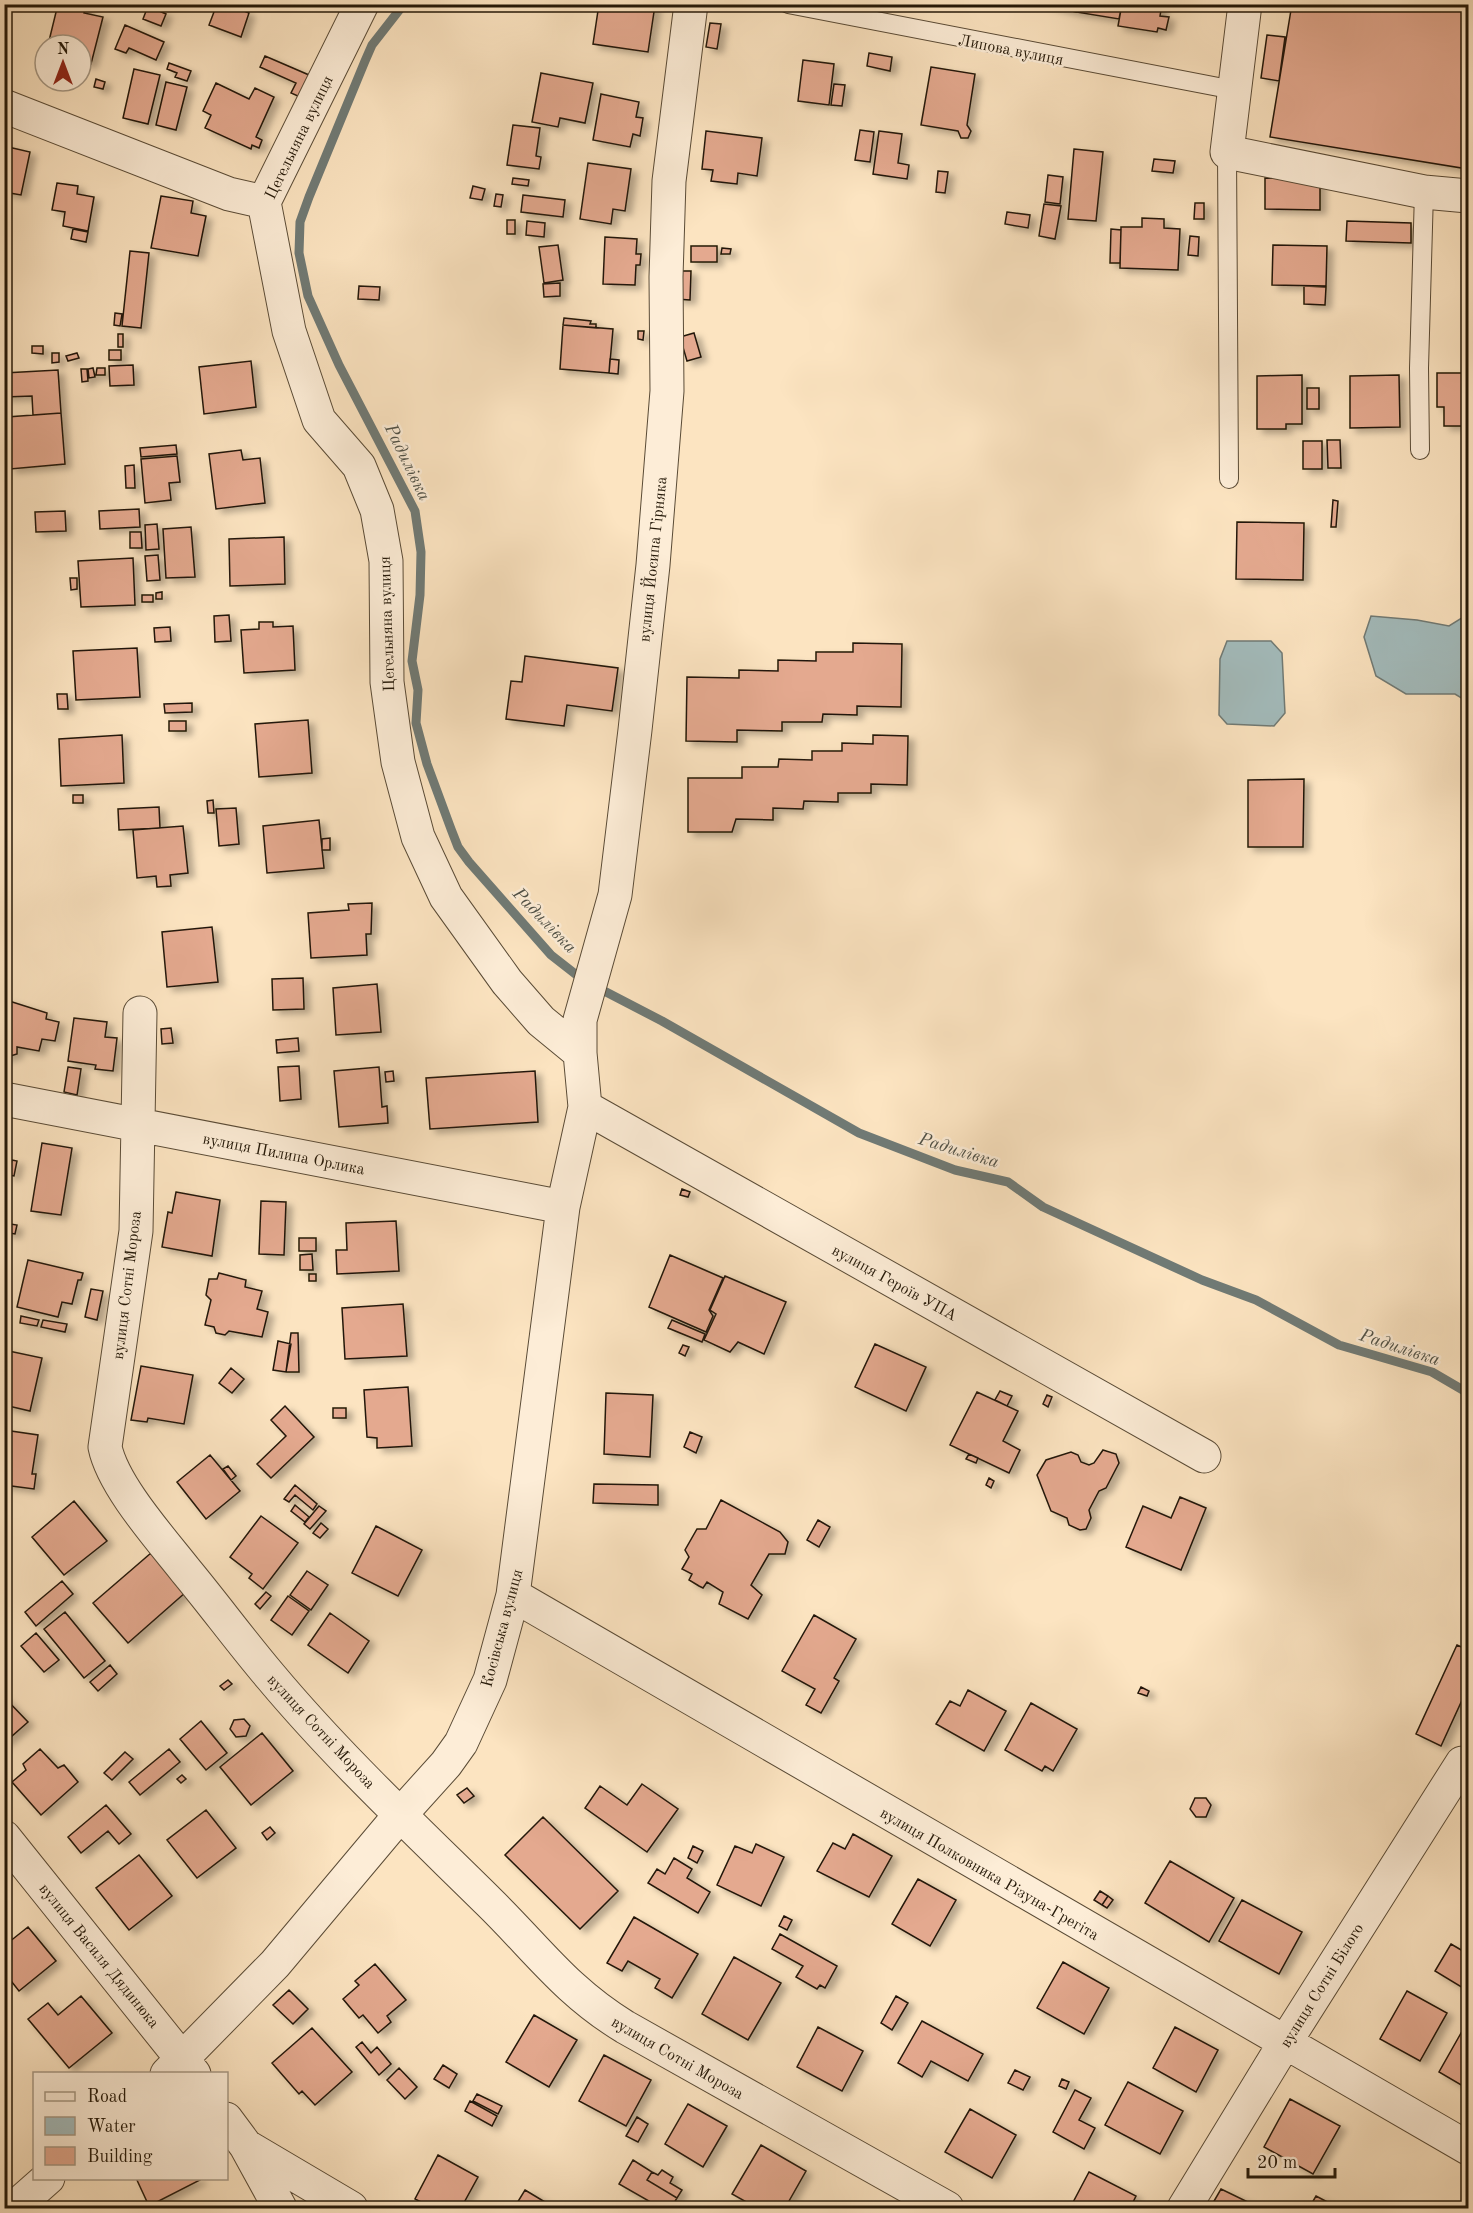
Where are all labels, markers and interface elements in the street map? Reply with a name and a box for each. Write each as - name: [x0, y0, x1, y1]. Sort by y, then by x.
- north arrow: [33, 33, 93, 93]
- street label: Липова вулиця: [957, 33, 1065, 69]
- text: N: [57, 42, 70, 58]
- street label: Цегельняна вулиця: [263, 73, 337, 202]
- water label: Радилівка: [380, 420, 434, 504]
- street label: вулиця Йосипа Гірняка: [633, 475, 671, 643]
- street label: Цегельняна вулиця: [378, 556, 398, 692]
- water label: Радилівка: [508, 884, 580, 957]
- water label: Радилівка: [915, 1130, 1001, 1172]
- street label: вулиця Пилипа Орлика: [201, 1131, 366, 1179]
- street label: вулиця Сотні Мороза: [111, 1210, 145, 1361]
- street label: вулиця Героїв УПА: [829, 1243, 959, 1325]
- water label: Радилівка: [1356, 1326, 1442, 1369]
- street label: Косівська вулиця: [479, 1568, 526, 1689]
- street label: вулиця Сотні Мороза: [264, 1672, 377, 1793]
- street label: вулиця Полковника Різуна-Грегіта: [877, 1805, 1101, 1944]
- street label: вулиця Василя Дядинюка: [35, 1881, 162, 2032]
- street label: вулиця Сотні Білого: [1278, 1921, 1367, 2051]
- street label: вулиця Сотні Мороза: [608, 2014, 746, 2103]
- legend: [33, 2072, 228, 2180]
- text: Road: [87, 2088, 127, 2106]
- text: Water: [87, 2118, 136, 2136]
- scale bar: [1248, 2141, 1335, 2179]
- text: Building: [87, 2148, 153, 2166]
- text: 20 m: [1257, 2154, 1297, 2172]

